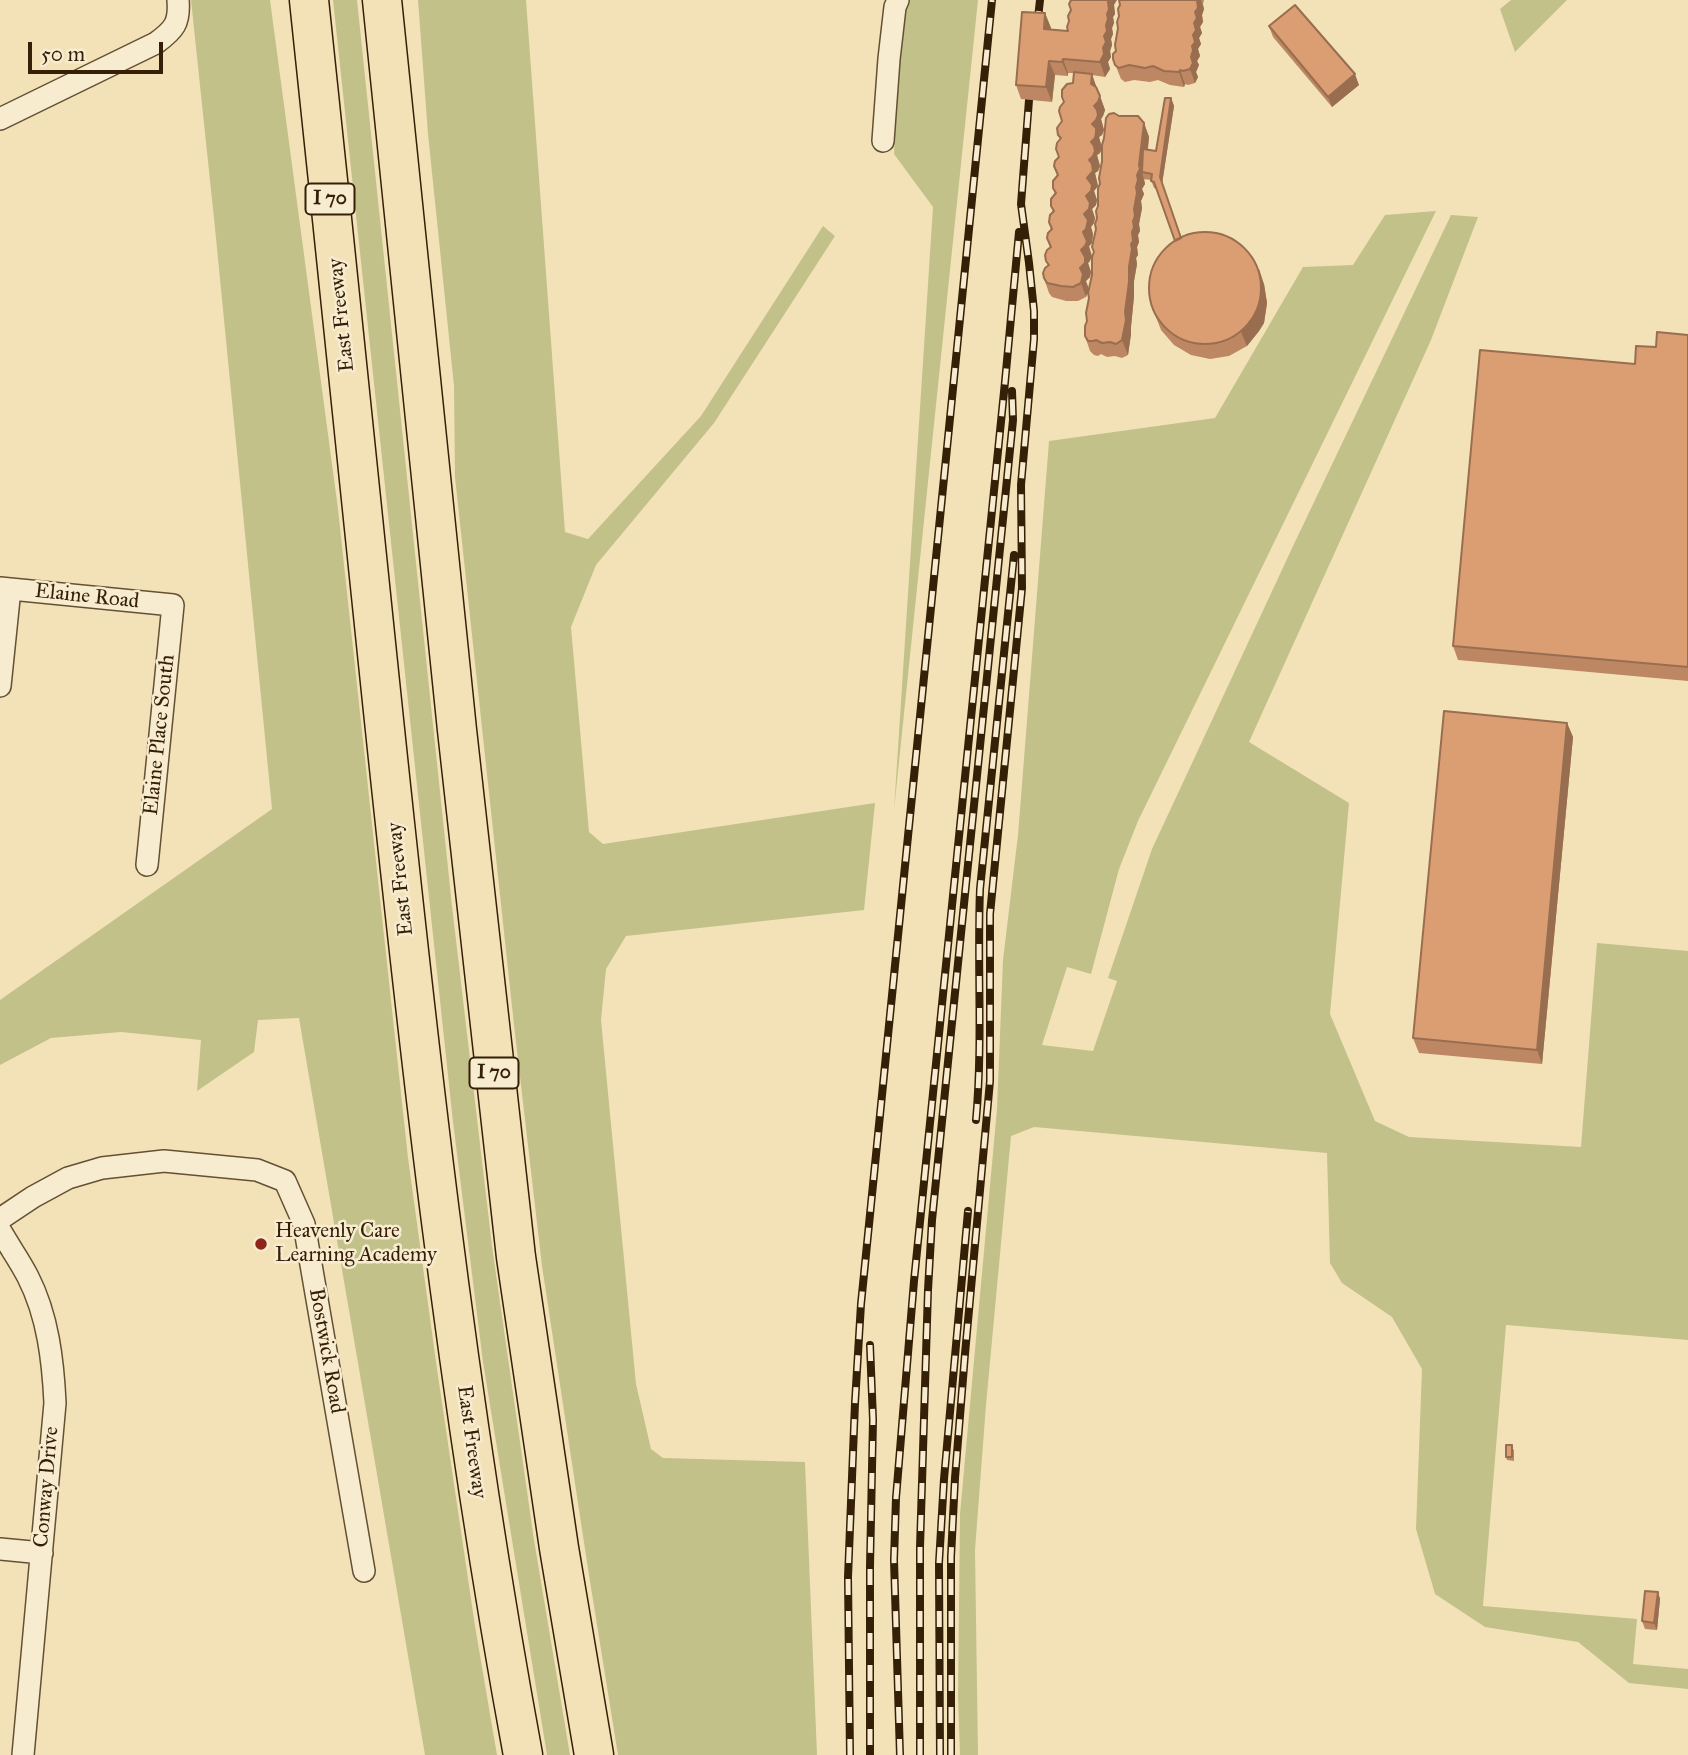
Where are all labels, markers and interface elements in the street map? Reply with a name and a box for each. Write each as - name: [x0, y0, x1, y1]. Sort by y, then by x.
- scale bar: [32, 28, 166, 72]
- text: 50 m: [41, 41, 85, 67]
- road number: I 70: [306, 183, 354, 214]
- street label: East Freeway: [324, 257, 360, 373]
- street label: Elaine Road: [34, 579, 140, 615]
- street label: Elaine Place South: [139, 653, 181, 817]
- street label: East Freeway: [383, 821, 419, 937]
- road number: I 70: [470, 1058, 518, 1088]
- place label: Heavenly Care Learning Academy: [275, 1219, 437, 1269]
- marker: Heavenly Care Learning Academy: [253, 1236, 269, 1252]
- street label: Bostwick Road: [303, 1286, 349, 1416]
- street label: East Freeway: [451, 1384, 491, 1500]
- street label: Conway Drive: [29, 1425, 65, 1549]

